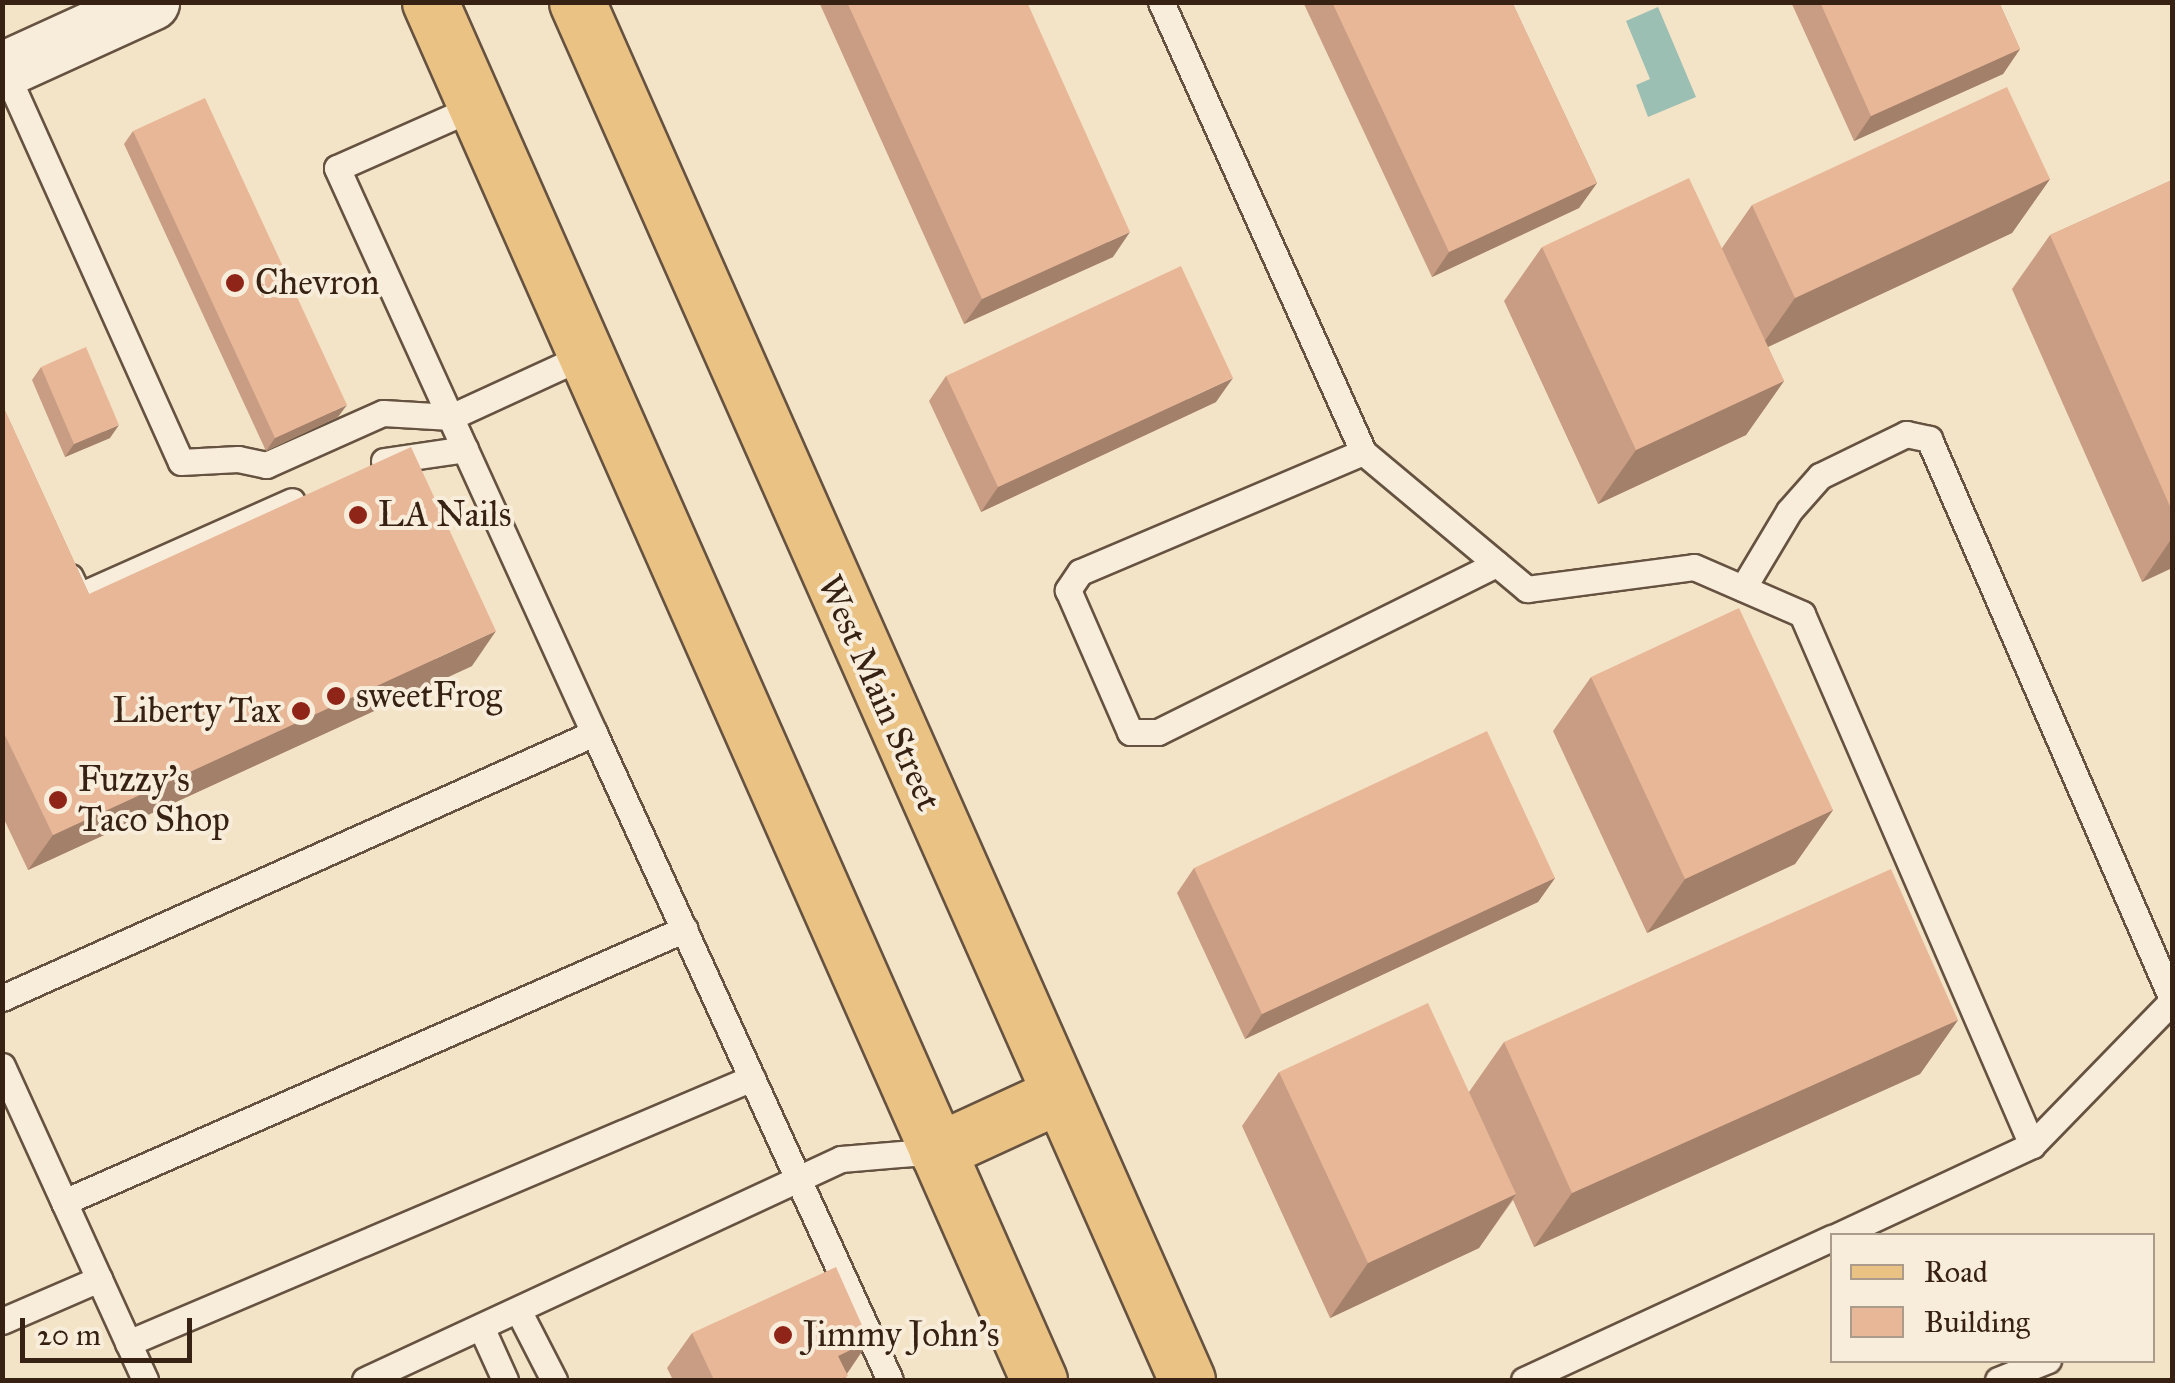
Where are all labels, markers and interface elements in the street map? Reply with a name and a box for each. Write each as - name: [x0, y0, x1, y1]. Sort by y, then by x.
- place label: Chevron: [255, 262, 379, 304]
- marker: Chevron: [224, 272, 246, 294]
- place label: LA Nails: [378, 494, 512, 536]
- marker: LA Nails: [347, 504, 369, 526]
- street label: West Main Street: [808, 569, 950, 817]
- place label: sweetFrog: [356, 675, 502, 717]
- marker: sweetFrog: [325, 685, 347, 707]
- place label: Liberty Tax: [112, 690, 281, 732]
- marker: Liberty Tax: [290, 700, 312, 722]
- place label: Fuzzy's Taco Shop: [78, 759, 230, 841]
- marker: Fuzzy's Taco Shop: [47, 789, 69, 811]
- legend: [1830, 1233, 2155, 1363]
- text: Road: [1924, 1254, 1988, 1290]
- scale bar: [25, 1298, 198, 1360]
- text: Building: [1924, 1304, 2030, 1340]
- place label: Jimmy John's: [803, 1314, 1000, 1356]
- text: 20 m: [37, 1317, 101, 1353]
- marker: Jimmy John's: [772, 1324, 794, 1346]

